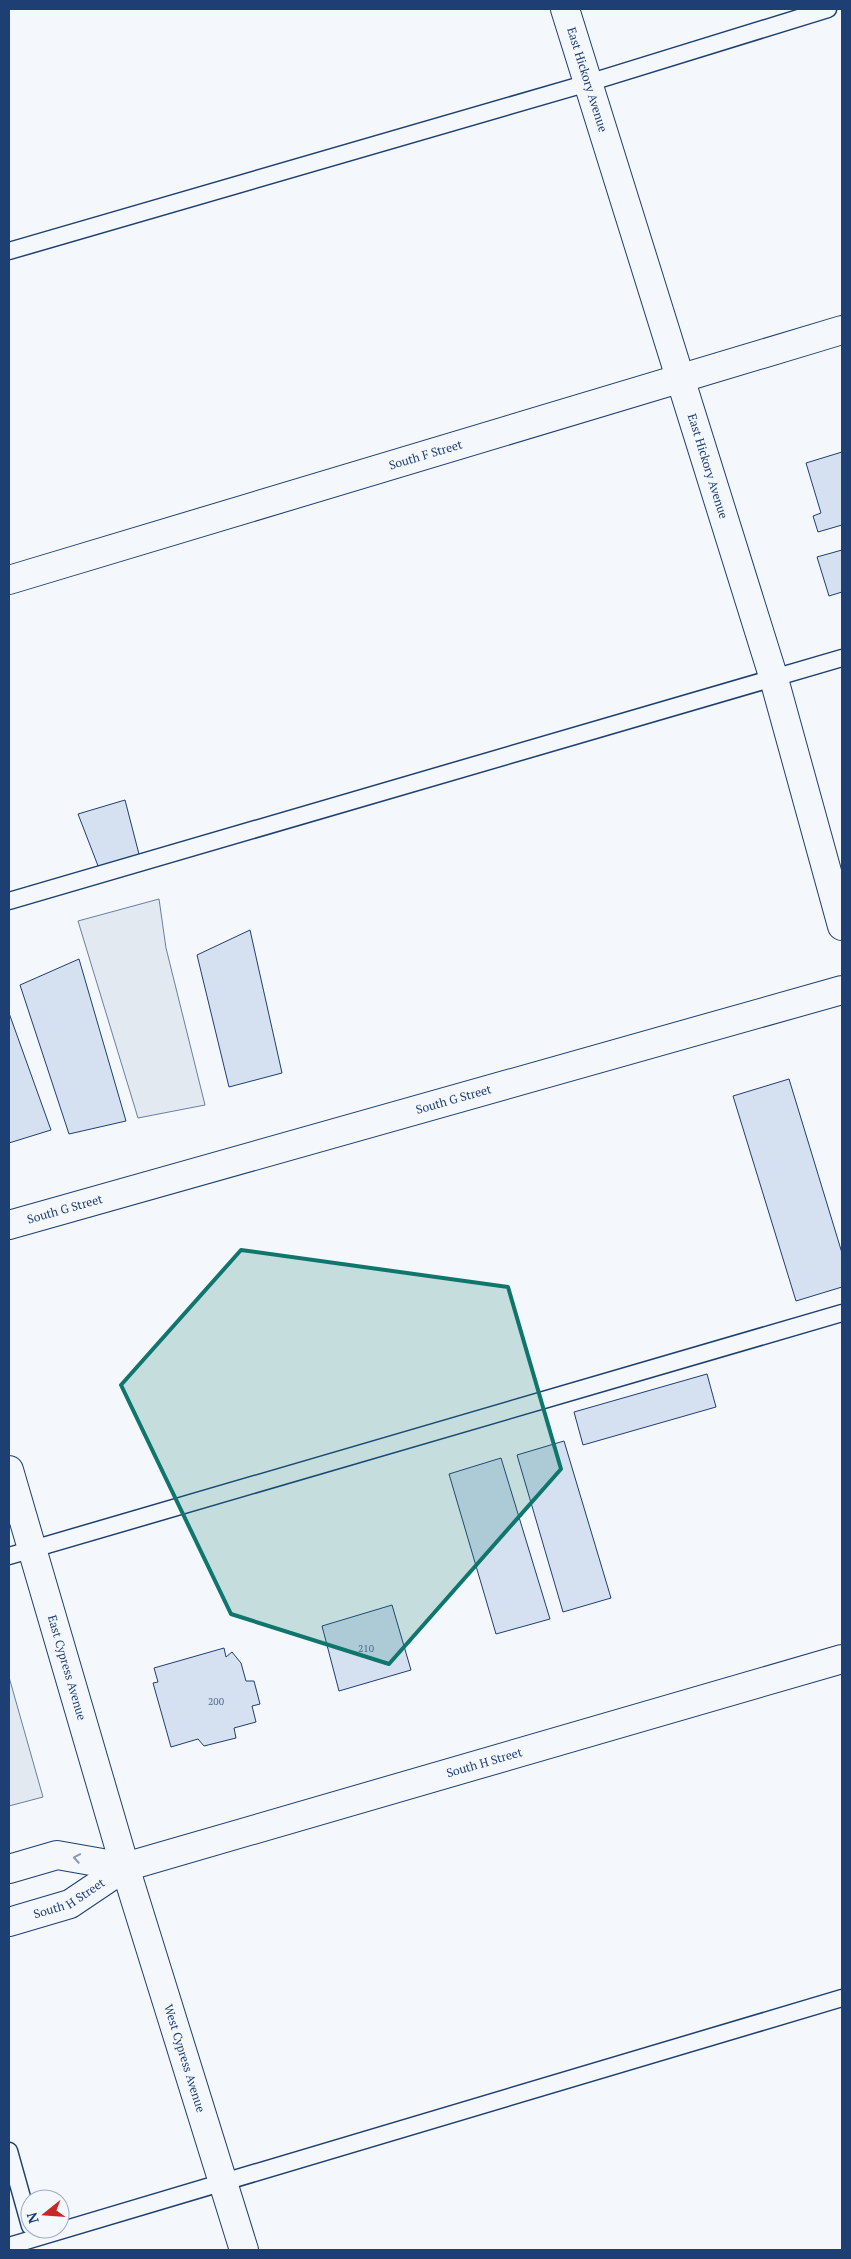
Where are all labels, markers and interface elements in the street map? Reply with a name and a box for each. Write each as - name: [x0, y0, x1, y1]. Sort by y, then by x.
- street label: East Hickory Avenue: [564, 25, 611, 134]
- street label: East Hickory Avenue: [685, 412, 732, 520]
- street label: South F Street: [387, 436, 465, 473]
- street label: South G Street: [414, 1081, 493, 1117]
- street label: South G Street: [25, 1191, 105, 1227]
- street label: East Cypress Avenue: [45, 1613, 90, 1722]
- house number: 210: [358, 1642, 374, 1655]
- house number: 200: [208, 1695, 224, 1708]
- street label: South H Street: [445, 1744, 524, 1780]
- one-way arrow: [73, 1854, 82, 1864]
- street label: South H Street: [32, 1874, 108, 1921]
- street label: West Cypress Avenue: [161, 2002, 209, 2114]
- north arrow: [20, 2189, 70, 2239]
- text: N: [21, 2210, 43, 2226]

